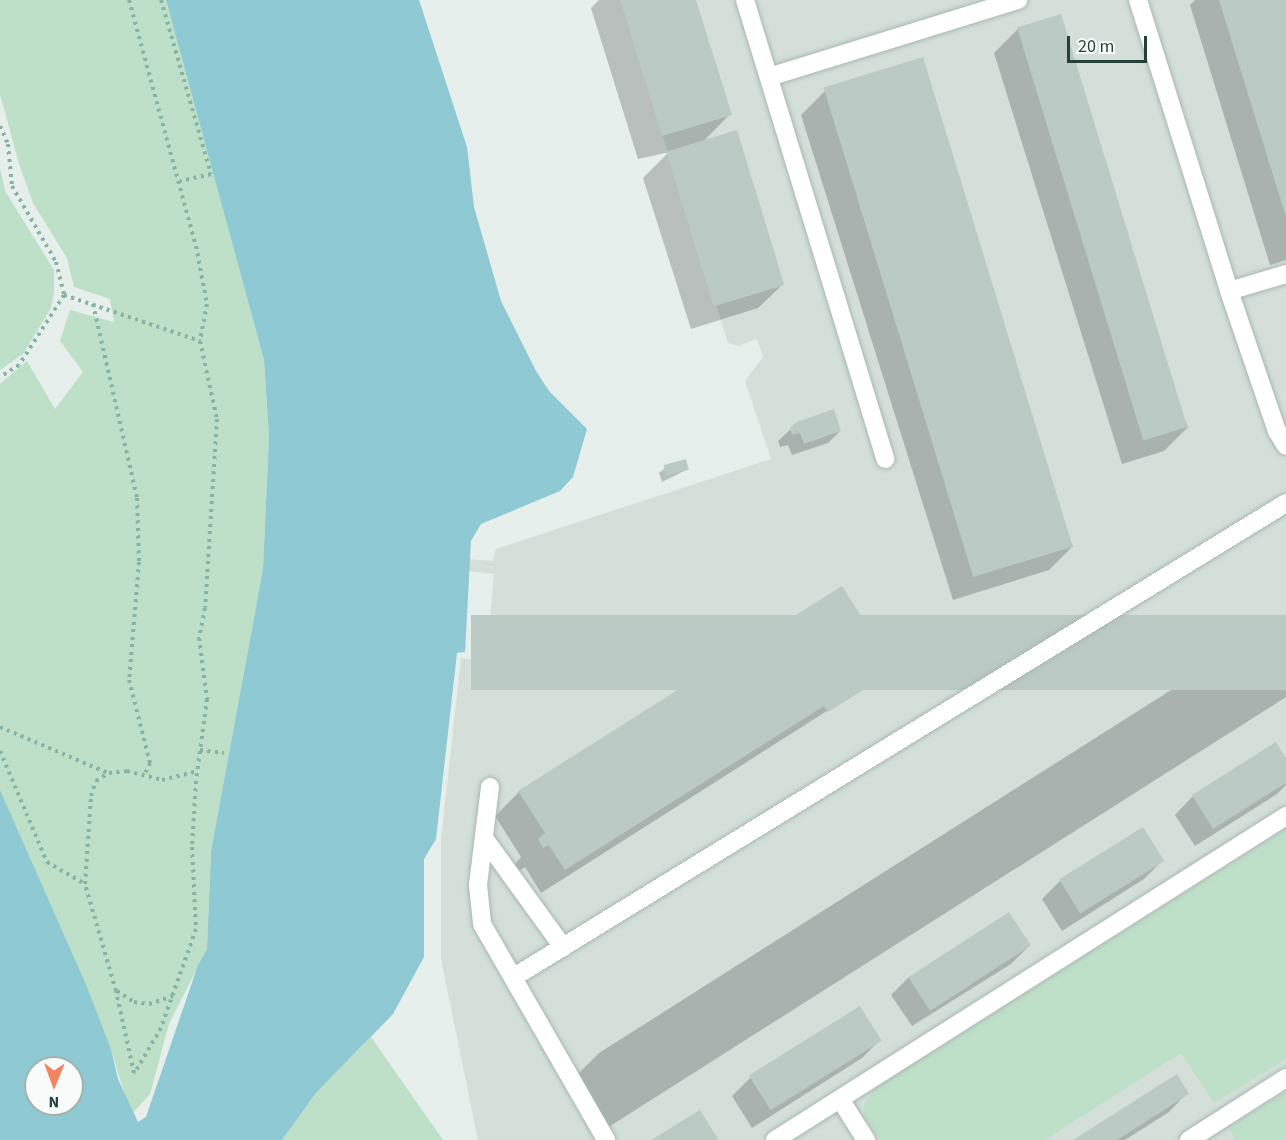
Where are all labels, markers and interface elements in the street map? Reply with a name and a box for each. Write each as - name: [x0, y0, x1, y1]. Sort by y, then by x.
- scale bar: [1070, 24, 1150, 62]
- text: 20 m: [1078, 34, 1114, 59]
- north arrow: [24, 1056, 84, 1116]
- text: N: [48, 1091, 59, 1113]

